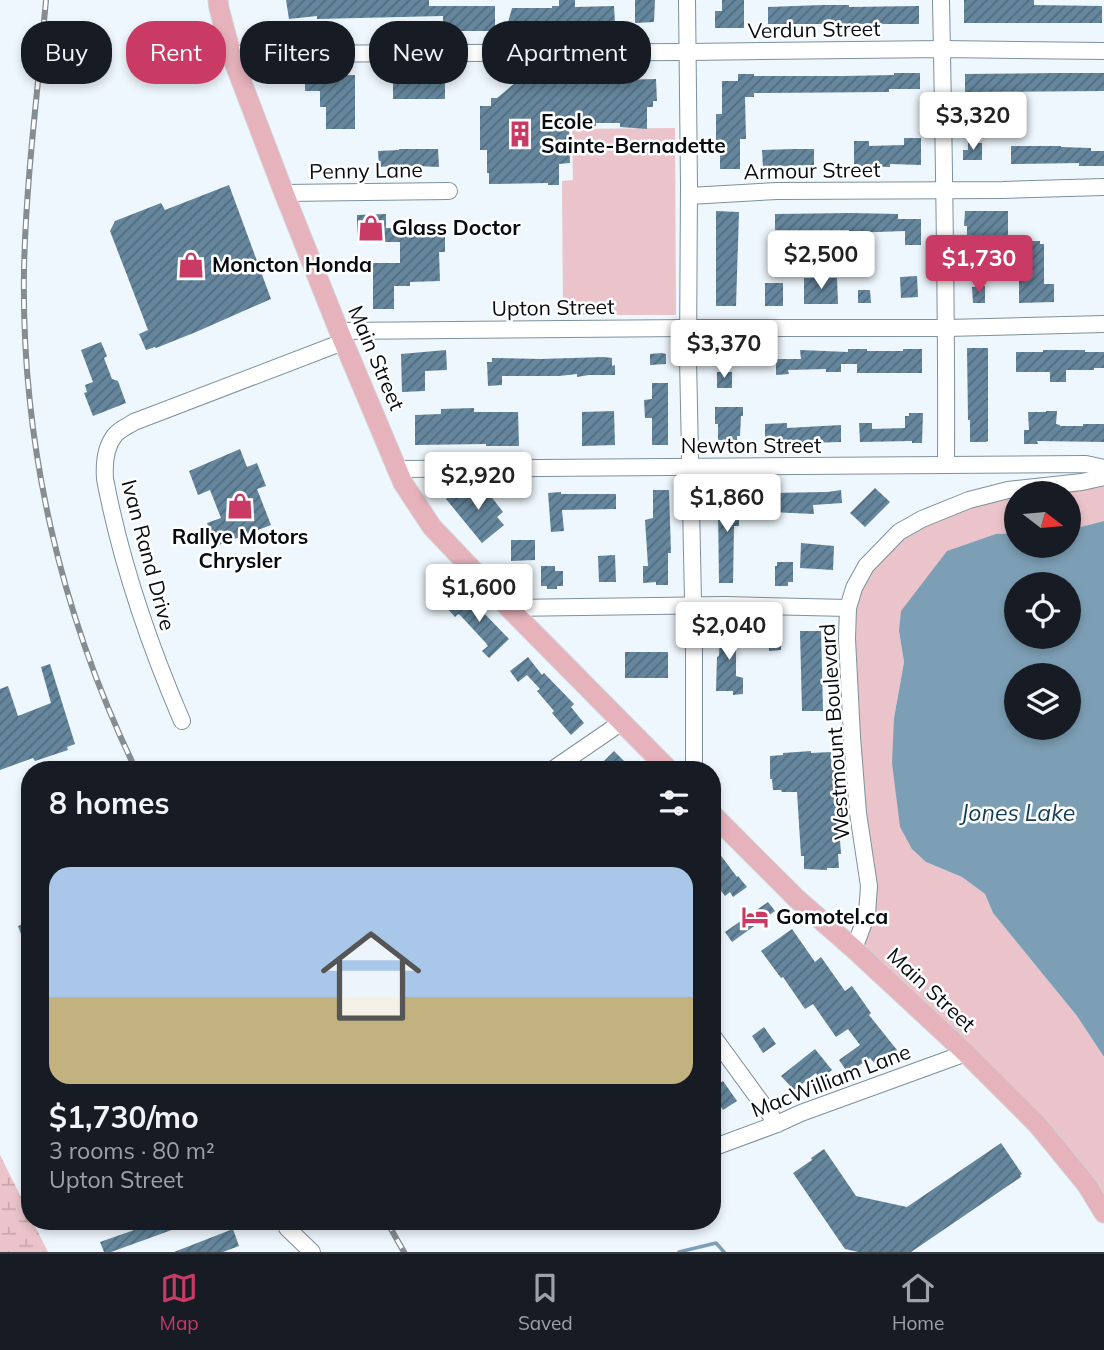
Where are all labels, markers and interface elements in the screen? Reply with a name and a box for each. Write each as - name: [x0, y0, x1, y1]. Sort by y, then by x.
- street label: Verdun Street: [747, 15, 881, 43]
- chip: Buy: [21, 21, 112, 84]
- chip: Rent: [126, 21, 226, 84]
- chip: Filters: [240, 21, 355, 84]
- chip: New: [369, 21, 468, 84]
- chip: Apartment: [482, 21, 651, 84]
- pin: $3,320: [916, 92, 1030, 152]
- text: $3,320: [936, 100, 1010, 129]
- place label: Ecole Sainte-Bernadette: [541, 108, 726, 158]
- building icon: Ecole Sainte-Bernadette: [505, 119, 535, 149]
- street label: Penny Lane: [309, 156, 423, 184]
- street label: Armour Street: [743, 156, 881, 184]
- shop icon: Glass Doctor: [356, 213, 386, 243]
- place label: Glass Doctor: [392, 214, 521, 240]
- pin: $2,500: [764, 232, 878, 291]
- pin: $1,730: [922, 236, 1036, 295]
- text: $2,500: [784, 239, 858, 268]
- text: $1,730: [942, 243, 1016, 272]
- shop icon: Moncton Honda: [176, 250, 206, 280]
- place label: Moncton Honda: [212, 251, 372, 277]
- street label: Upton Street: [491, 293, 615, 321]
- street label: Main Street: [343, 301, 411, 414]
- pin: $3,370: [667, 320, 781, 380]
- text: $3,370: [687, 328, 761, 357]
- street label: Newton Street: [681, 432, 821, 458]
- pin: $2,920: [421, 452, 535, 512]
- text: $2,920: [441, 460, 515, 489]
- pin: $1,860: [670, 475, 784, 534]
- street label: Ivan Rand Drive: [116, 477, 182, 633]
- north arrow: [1004, 481, 1082, 558]
- map controls: [1004, 481, 1081, 740]
- text: $1,860: [690, 482, 764, 511]
- shop icon: Rallye Motors Chrysler: [225, 491, 255, 521]
- place label: Rallye Motors Chrysler: [172, 523, 308, 573]
- pin: $1,600: [422, 564, 536, 624]
- text: $1,600: [442, 572, 516, 601]
- button: locate: [1004, 572, 1081, 649]
- pin: $2,040: [672, 602, 786, 662]
- text: $2,040: [692, 610, 766, 639]
- street label: Westmount Boulevard: [813, 623, 855, 841]
- button: layers: [1004, 663, 1081, 740]
- text: 8 homes: [49, 784, 170, 822]
- icon: filters: [655, 784, 693, 822]
- water label: Jones Lake: [959, 798, 1075, 827]
- hotel icon: Gomotel.ca: [740, 902, 770, 932]
- place label: Gomotel.ca: [776, 903, 888, 929]
- icon: home: [308, 913, 434, 1039]
- street label: Main Street: [882, 942, 981, 1037]
- street label: MacWilliam Lane: [747, 1038, 914, 1122]
- text: $1,730/mo: [49, 1098, 199, 1136]
- text: 3 rooms · 80 m²: [49, 1136, 215, 1165]
- text: Upton Street: [49, 1165, 184, 1194]
- tab: Map: [160, 1269, 199, 1335]
- tab: Saved: [518, 1269, 573, 1335]
- tab: Home: [892, 1269, 944, 1335]

